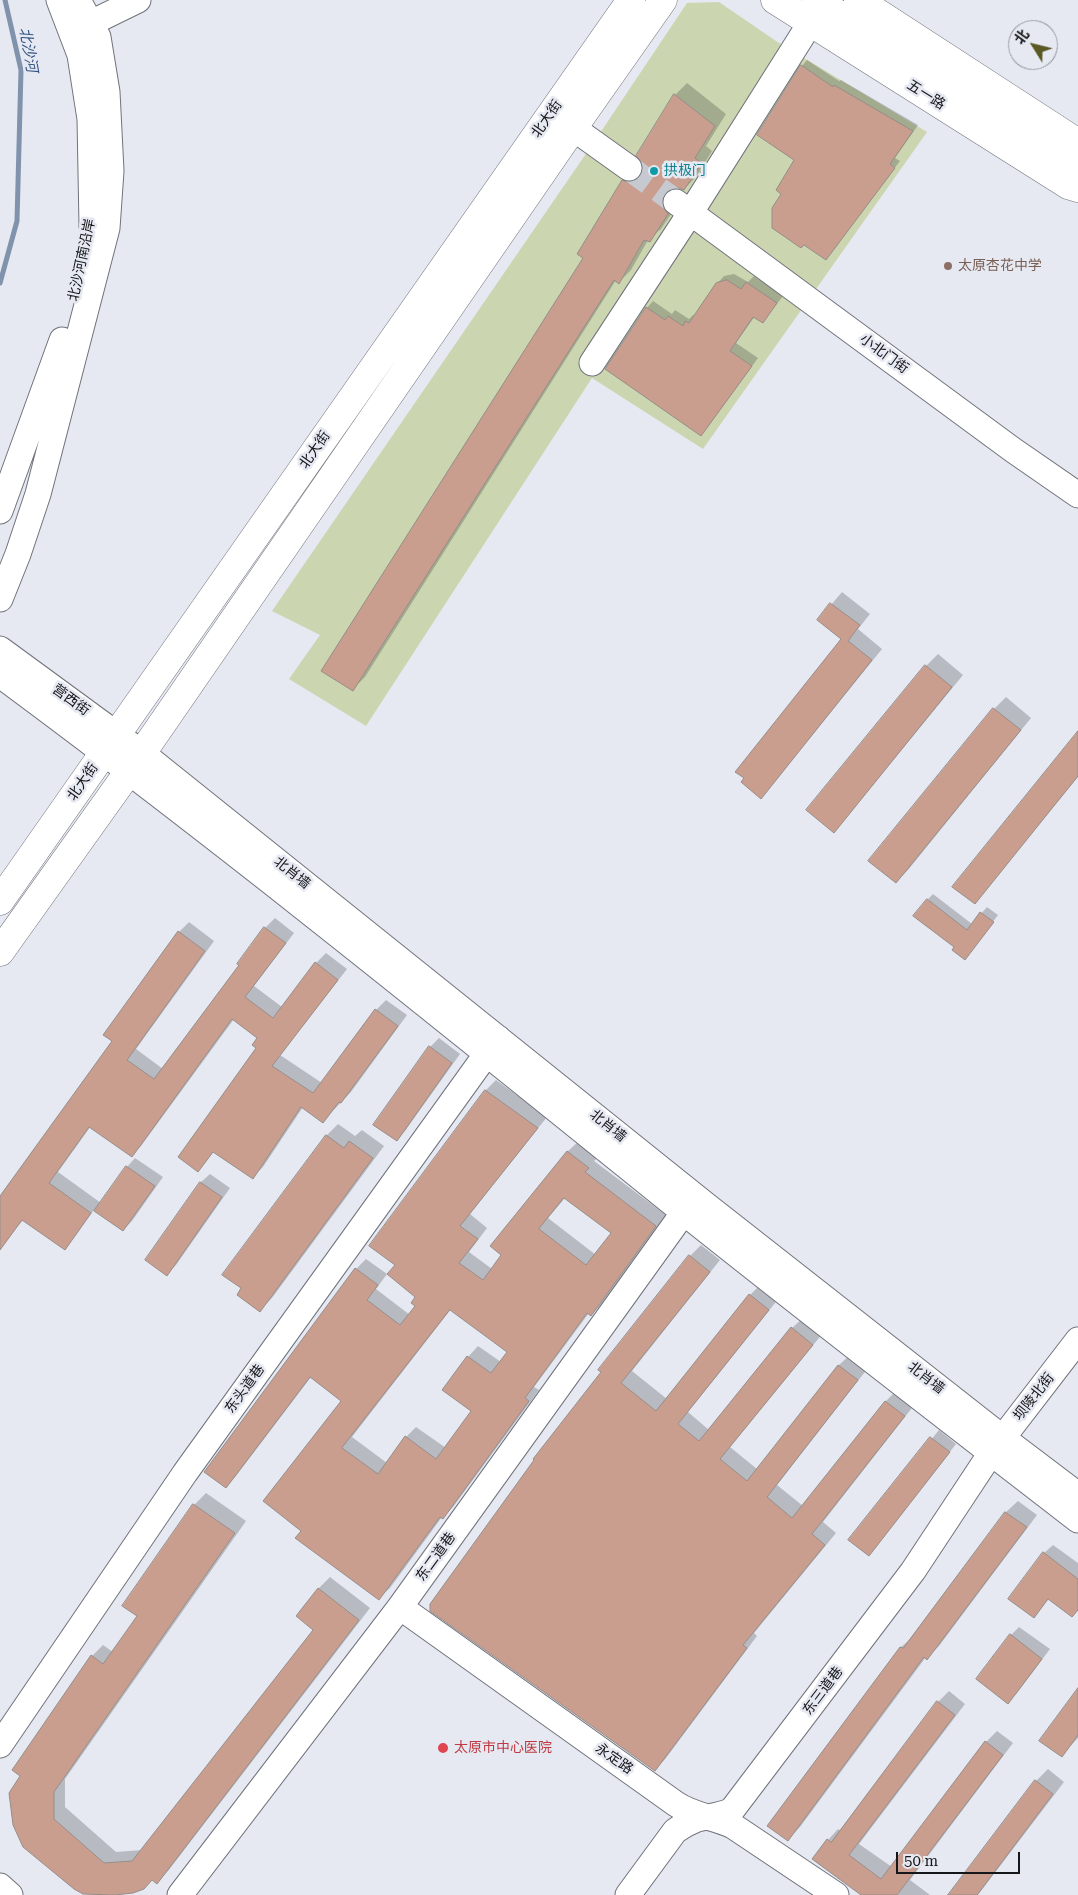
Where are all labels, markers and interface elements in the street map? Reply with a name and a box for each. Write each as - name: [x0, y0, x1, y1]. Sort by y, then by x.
- north arrow: [1008, 20, 1058, 70]
- water label: 北沙河: [15, 26, 41, 74]
- text: 北: [1011, 26, 1032, 47]
- street label: 五一路: [904, 77, 948, 113]
- street label: 北大街: [528, 97, 566, 141]
- place label: 拱极门: [664, 163, 706, 179]
- marker: 拱极门: [648, 165, 660, 177]
- street label: 北沙河南沿岸: [65, 217, 99, 303]
- place label: 太原杏花中学: [958, 258, 1042, 274]
- marker: 太原杏花中学: [942, 260, 954, 272]
- street label: 小北门街: [856, 331, 912, 377]
- street label: 北大街: [296, 428, 334, 472]
- street label: 营西街: [49, 681, 93, 719]
- street label: 北大街: [64, 760, 102, 804]
- street label: 北肖墙: [270, 853, 314, 893]
- street label: 北肖墙: [586, 1106, 630, 1146]
- street label: 北肖墙: [904, 1358, 948, 1398]
- street label: 东头道巷: [222, 1361, 268, 1417]
- street label: 坝陵北街: [1010, 1370, 1058, 1424]
- street label: 东二道巷: [413, 1529, 459, 1585]
- street label: 东三道巷: [799, 1664, 847, 1718]
- place label: 太原市中心医院: [454, 1740, 552, 1756]
- street label: 永定路: [592, 1740, 636, 1778]
- marker: 太原市中心医院: [436, 1741, 450, 1755]
- scale bar: [898, 1842, 1022, 1874]
- text: 50 m: [904, 1852, 938, 1870]

